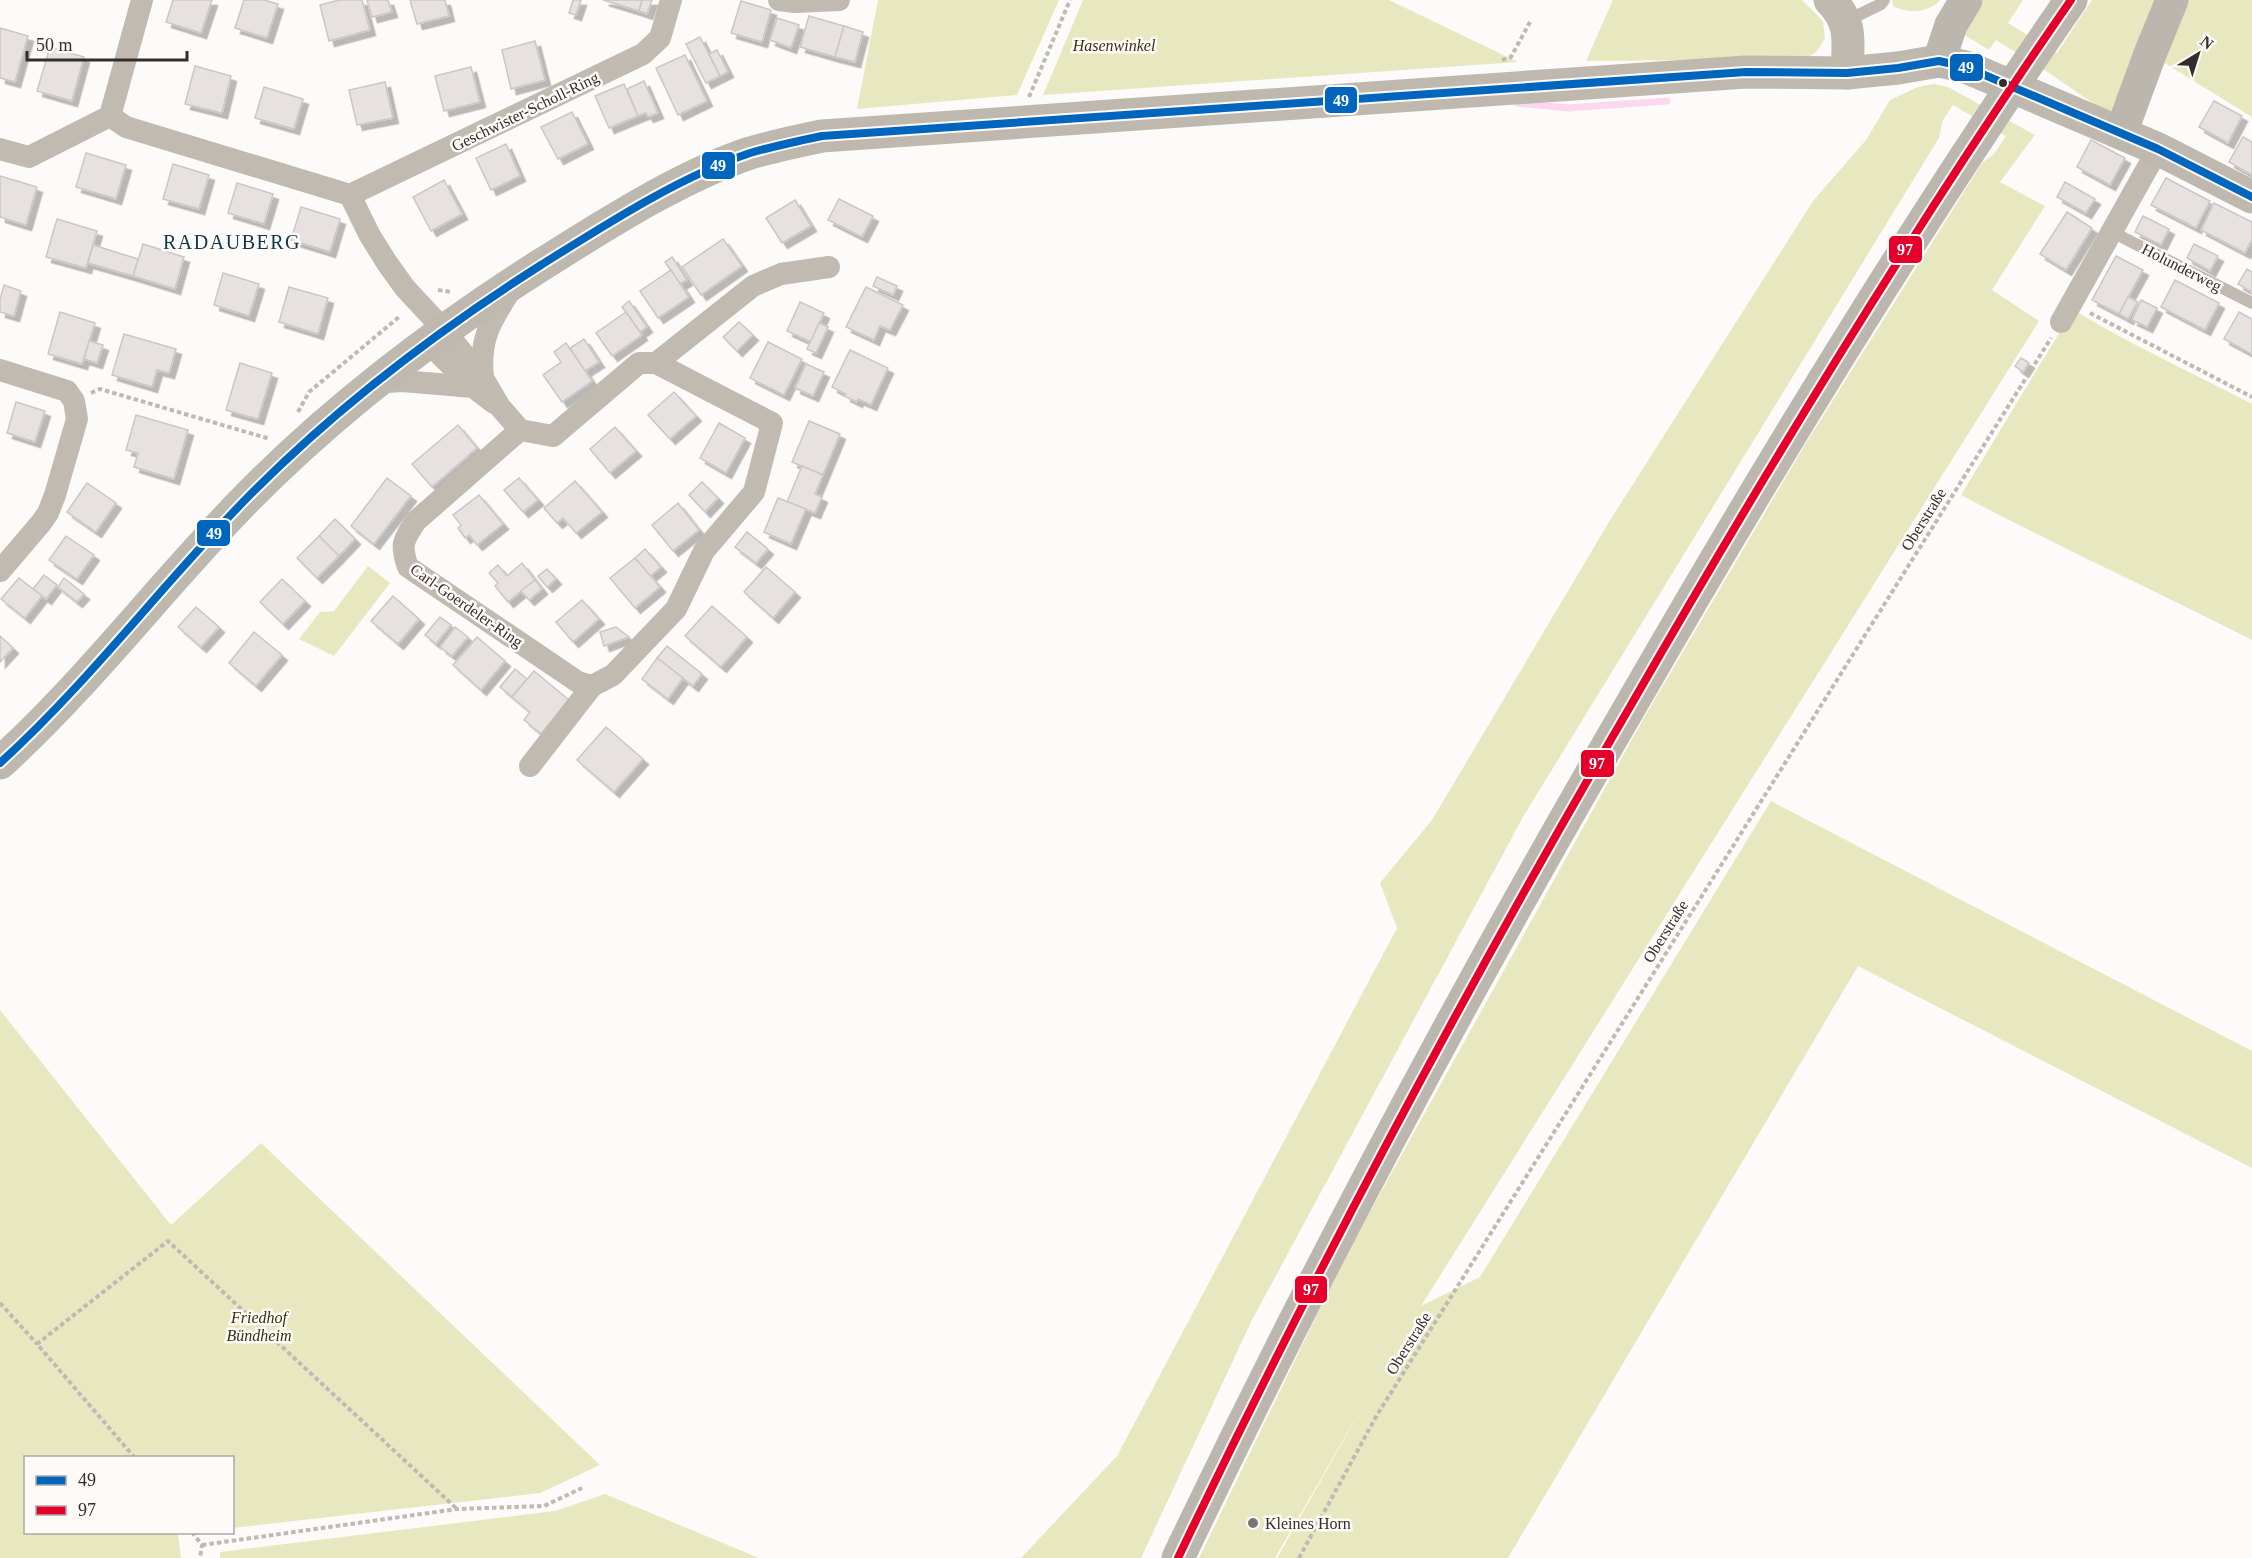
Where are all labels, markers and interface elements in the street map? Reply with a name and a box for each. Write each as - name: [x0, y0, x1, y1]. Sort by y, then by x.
- scale bar: [27, 24, 188, 62]
- north arrow: [2168, 24, 2228, 84]
- text: N: [2197, 32, 2217, 53]
- text: 50 m: [36, 35, 73, 55]
- park label: Hasenwinkel: [1072, 37, 1156, 54]
- line badge: 49: [1949, 53, 1984, 82]
- text: 49: [1958, 59, 1974, 76]
- street label: Geschwister-Scholl-Ring: [449, 68, 602, 155]
- unlabelled marker: [1997, 77, 2009, 89]
- line badge: 49: [1324, 86, 1358, 114]
- text: 49: [1333, 92, 1349, 109]
- line badge: 49: [701, 151, 736, 180]
- text: 49: [710, 157, 726, 174]
- district label: RADAUBERG: [163, 231, 301, 253]
- line badge: 97: [1888, 235, 1923, 264]
- street label: Holunderweg: [2139, 240, 2224, 296]
- text: 97: [1897, 241, 1913, 258]
- street label: Oberstraße: [1898, 485, 1949, 554]
- line badge: 49: [196, 519, 231, 547]
- text: 49: [206, 525, 222, 542]
- street label: Carl-Goerdeler-Ring: [407, 560, 526, 651]
- line badge: 97: [1580, 749, 1615, 778]
- text: 97: [1589, 755, 1605, 772]
- street label: Oberstraße: [1640, 897, 1691, 966]
- line badge: 97: [1294, 1275, 1328, 1304]
- text: 97: [1303, 1281, 1319, 1298]
- park label: Friedhof Bündheim: [227, 1309, 291, 1344]
- street label: Oberstraße: [1383, 1309, 1434, 1378]
- legend: [24, 1456, 234, 1534]
- text: 49: [78, 1470, 96, 1490]
- text: 97: [78, 1500, 96, 1520]
- place label: Kleines Horn: [1265, 1515, 1351, 1532]
- marker: Kleines Horn: [1246, 1516, 1260, 1530]

